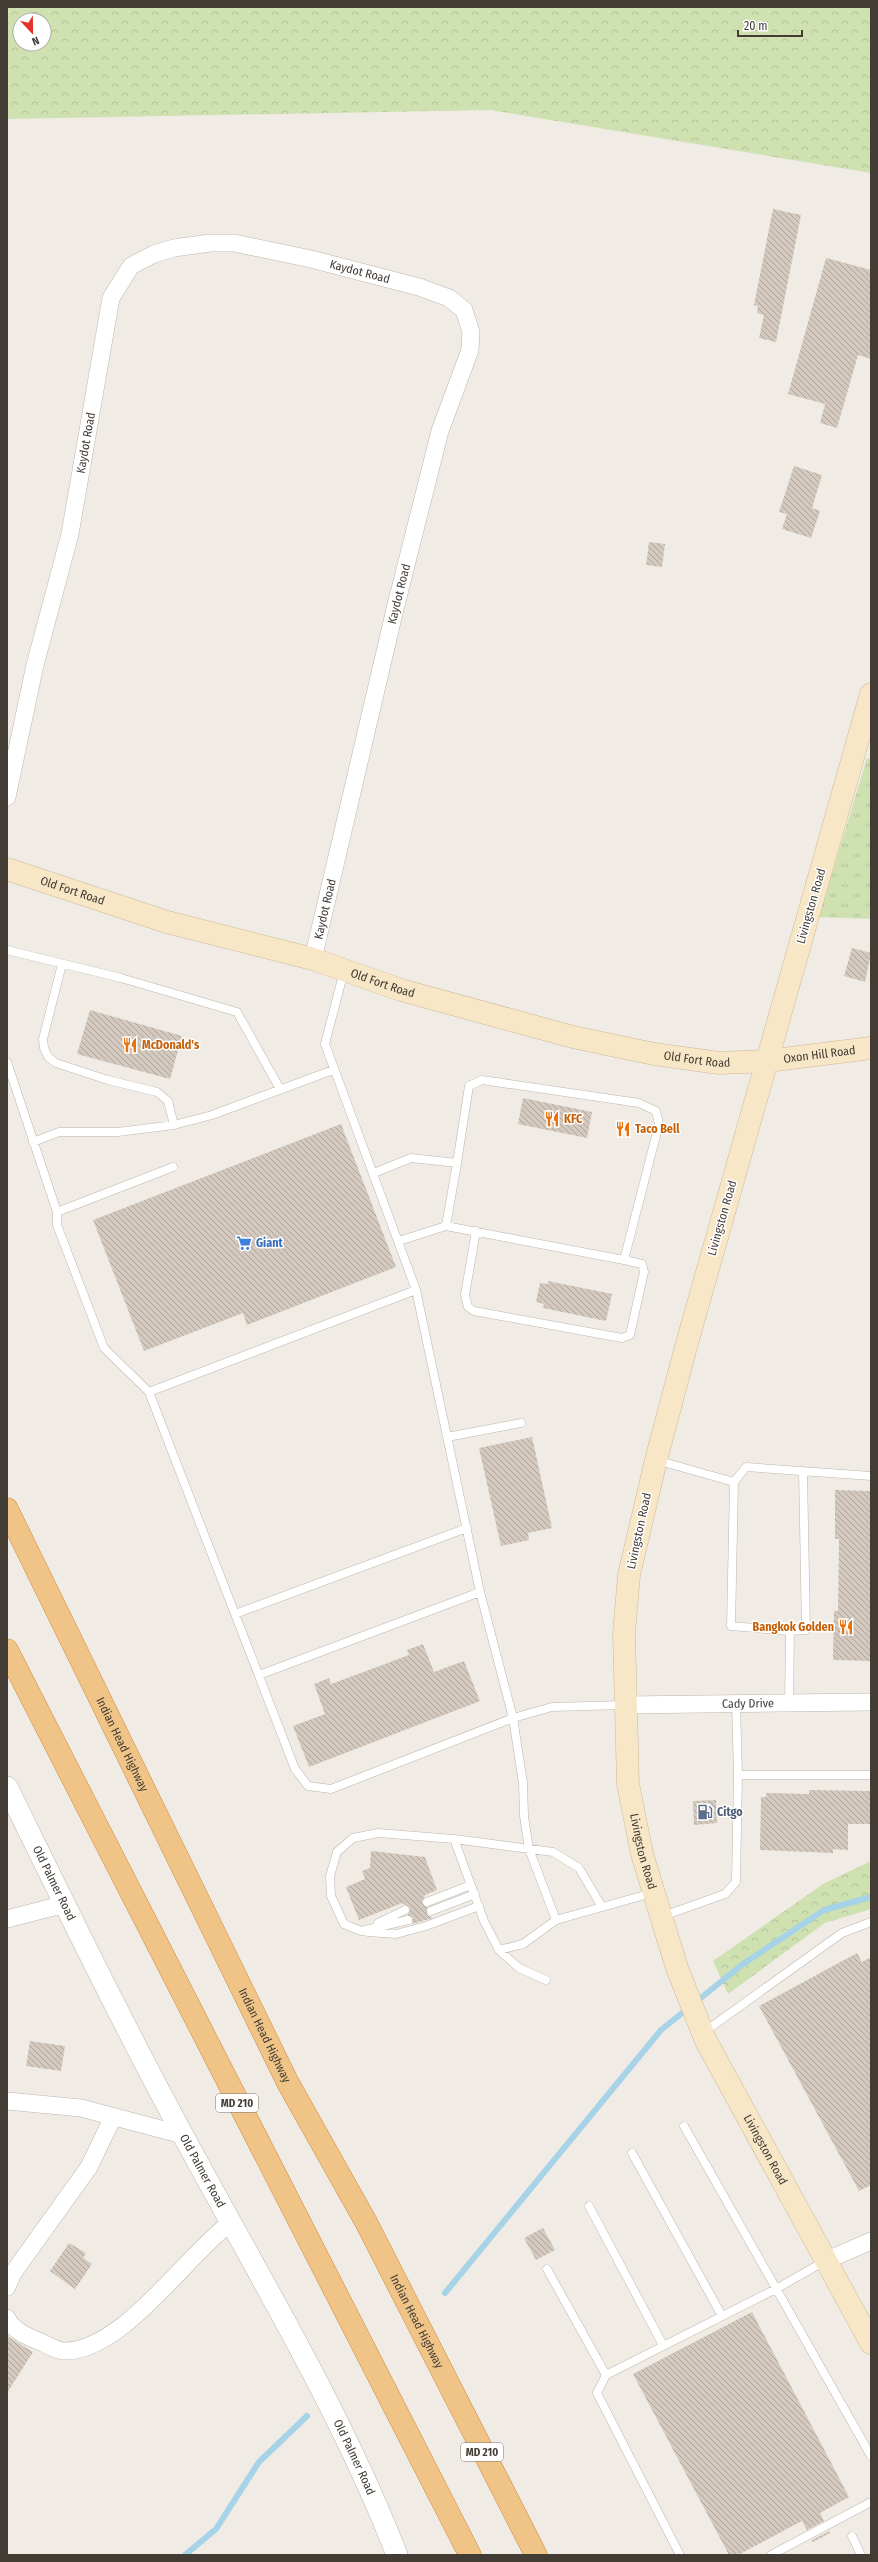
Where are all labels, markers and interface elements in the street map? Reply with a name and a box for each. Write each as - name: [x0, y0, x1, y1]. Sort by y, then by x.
- north arrow: [12, 12, 52, 52]
- scale bar: [738, 12, 802, 38]
- text: 20 m: [744, 19, 768, 33]
- text: N: [30, 34, 41, 48]
- street label: Kaydot Road: [328, 257, 391, 286]
- street label: Kaydot Road: [74, 411, 98, 474]
- street label: Kaydot Road: [385, 562, 413, 626]
- street label: Livingston Road: [794, 867, 828, 945]
- street label: Old Fort Road: [39, 874, 106, 908]
- street label: Kaydot Road: [311, 877, 339, 941]
- street label: Old Fort Road: [349, 966, 416, 1000]
- restaurant icon: McDonald's: [121, 1036, 139, 1054]
- place label: McDonald's: [142, 1038, 200, 1052]
- street label: Oxon Hill Road: [783, 1043, 856, 1066]
- street label: Old Fort Road: [663, 1048, 731, 1070]
- restaurant icon: KFC: [543, 1110, 561, 1128]
- place label: KFC: [564, 1112, 583, 1126]
- restaurant icon: Taco Bell: [614, 1120, 632, 1138]
- place label: Taco Bell: [635, 1122, 680, 1136]
- street label: Livingston Road: [705, 1179, 739, 1257]
- supermarket icon: Giant: [235, 1234, 253, 1252]
- place label: Giant: [256, 1236, 283, 1250]
- street label: Livingston Road: [624, 1491, 654, 1571]
- restaurant icon: Bangkok Golden: [837, 1618, 855, 1636]
- place label: Bangkok Golden: [752, 1620, 834, 1634]
- street label: Indian Head Highway: [93, 1695, 151, 1794]
- street label: Cady Drive: [722, 1696, 774, 1711]
- fuel station icon: Citgo: [696, 1803, 714, 1821]
- place label: Citgo: [717, 1805, 743, 1819]
- street label: Livingston Road: [627, 1812, 659, 1891]
- street label: Old Palmer Road: [30, 1843, 79, 1923]
- street label: Indian Head Highway: [236, 1986, 294, 2085]
- road number: MD 210: [216, 2094, 258, 2112]
- street label: Livingston Road: [741, 2112, 790, 2187]
- street label: Old Palmer Road: [177, 2132, 228, 2210]
- street label: Indian Head Highway: [387, 2272, 447, 2371]
- street label: Old Palmer Road: [331, 2417, 378, 2497]
- road number: MD 210: [461, 2443, 503, 2461]

